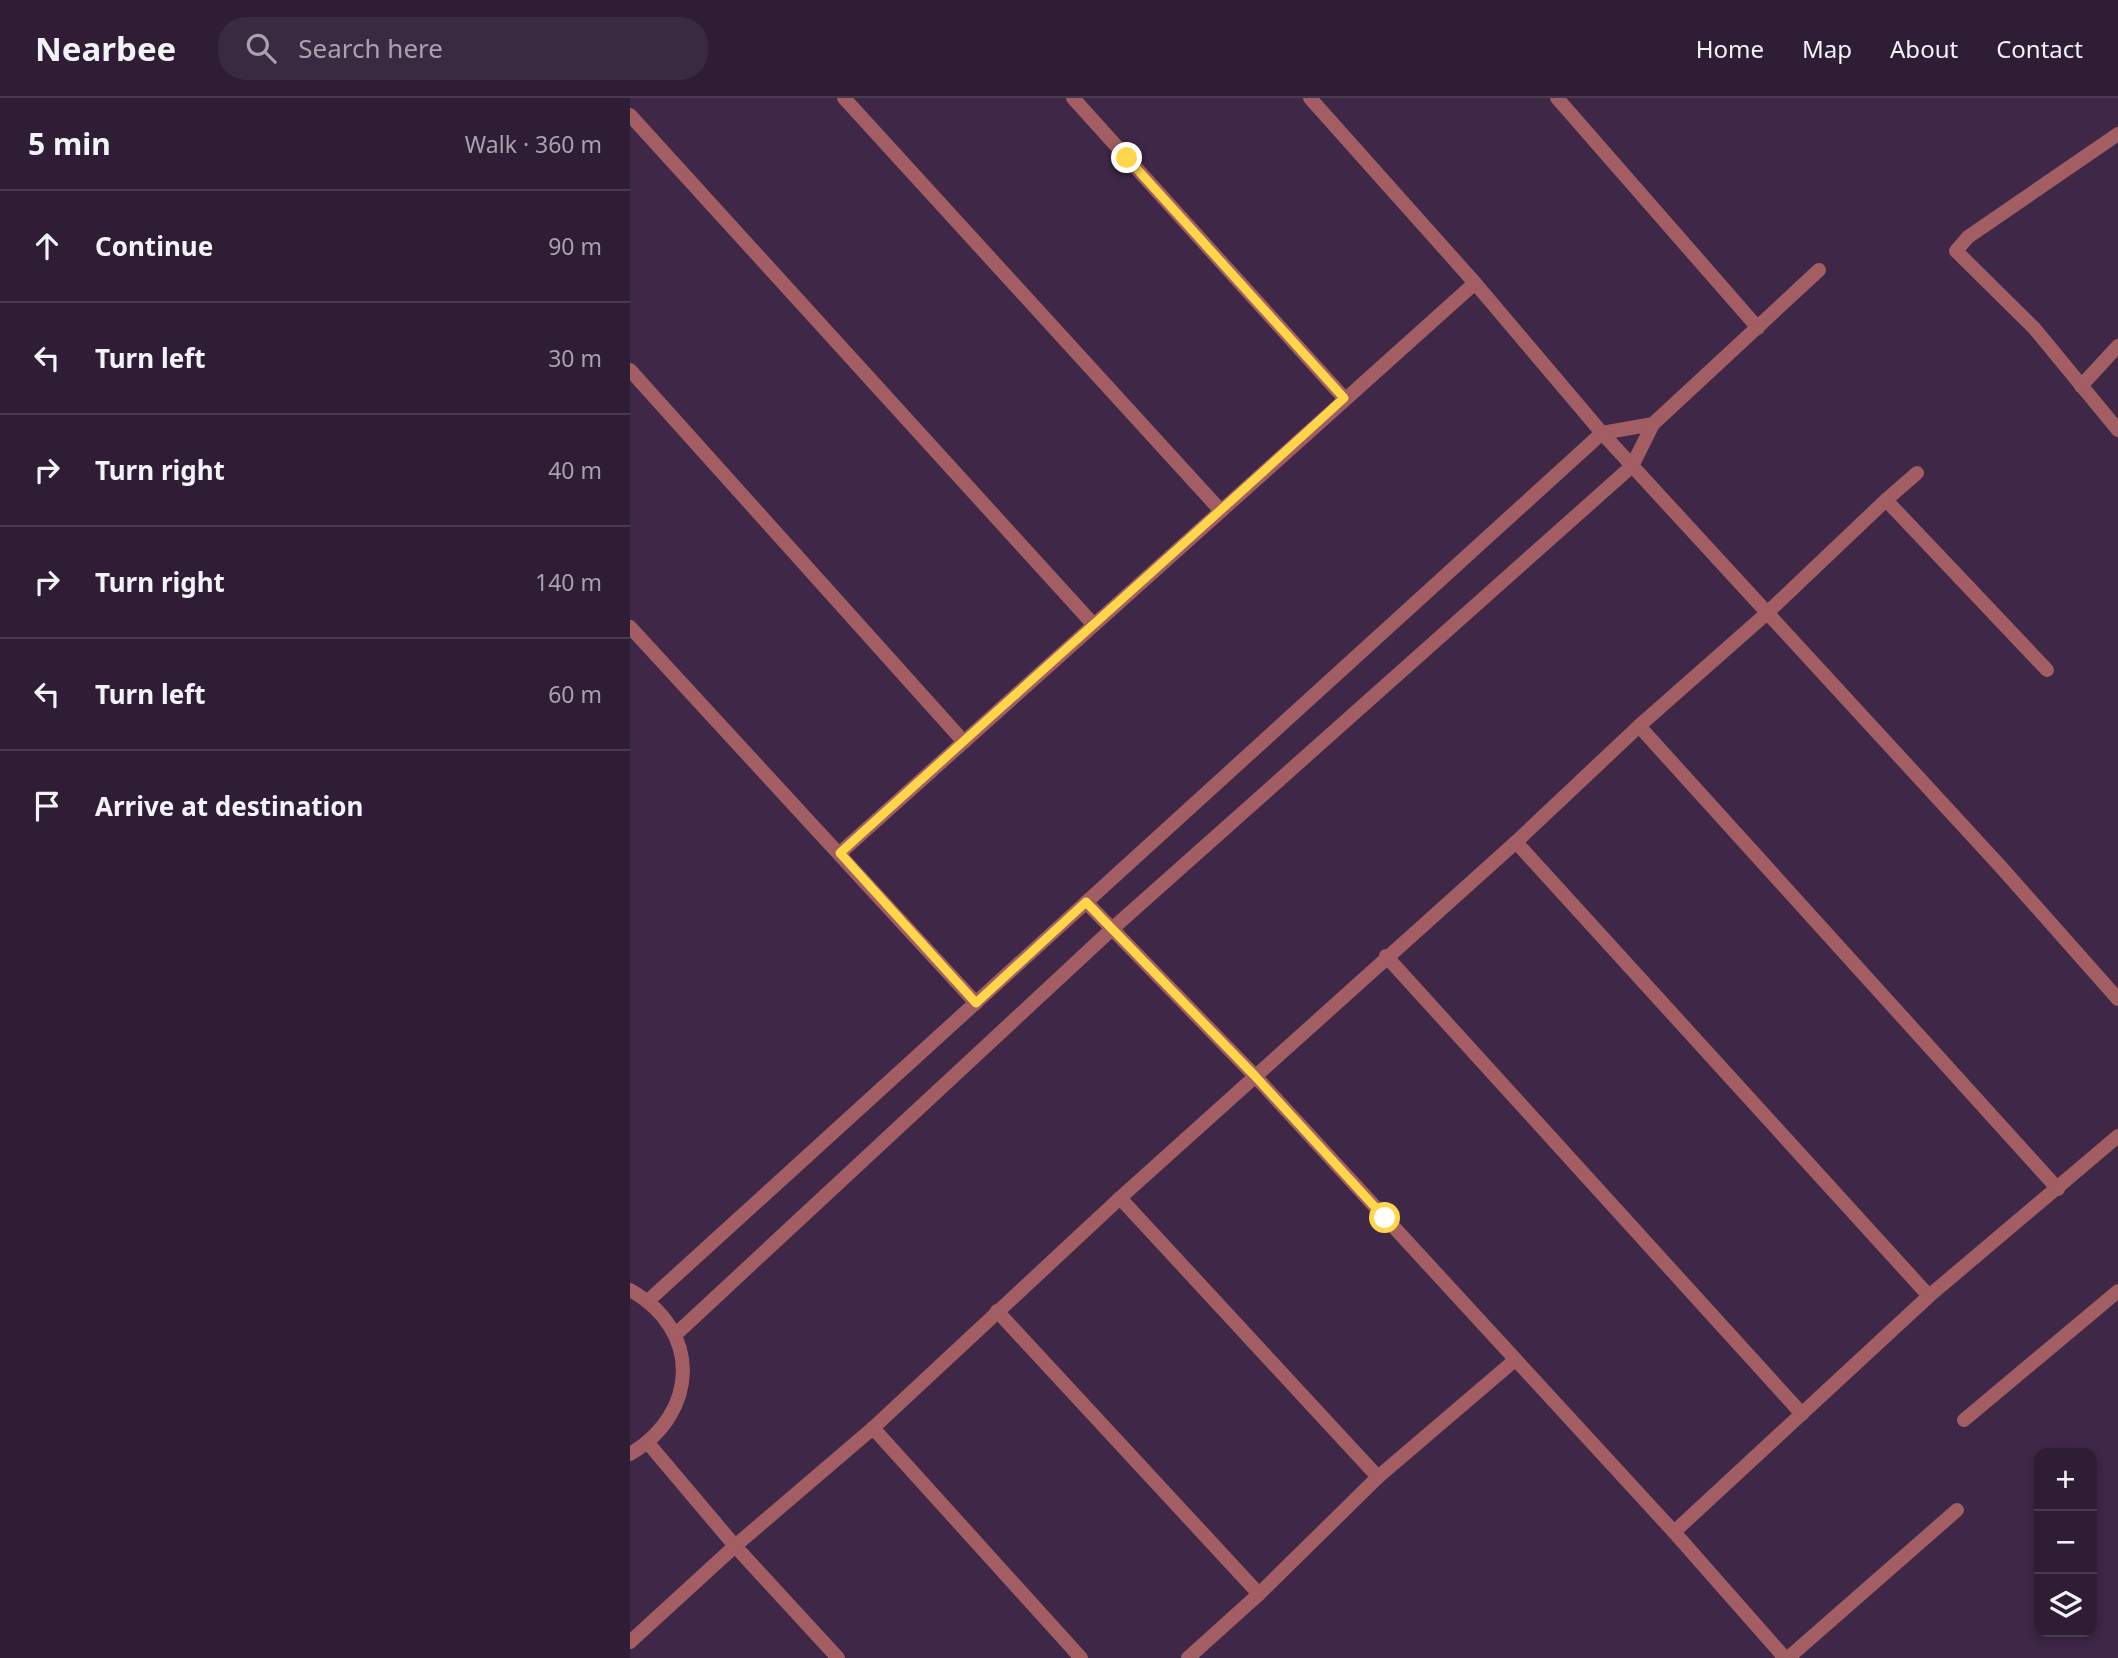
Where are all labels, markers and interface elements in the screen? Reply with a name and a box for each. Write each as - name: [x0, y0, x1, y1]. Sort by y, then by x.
- search box: [218, 17, 708, 80]
- text: Nearbee: [35, 26, 176, 71]
- icon: search: [242, 29, 280, 67]
- text: Search here: [298, 30, 443, 66]
- text: Home: [1696, 32, 1764, 65]
- text: Map: [1802, 32, 1852, 65]
- text: About: [1890, 32, 1958, 65]
- text: Contact: [1996, 32, 2083, 65]
- text: 5 min: [28, 123, 111, 164]
- text: Walk · 360 m: [465, 128, 602, 160]
- route end: [1111, 142, 1142, 173]
- icon: ahead: [28, 227, 66, 265]
- text: Continue: [95, 228, 213, 264]
- text: 90 m: [548, 230, 602, 262]
- icon: left: [28, 339, 66, 377]
- text: Turn left: [95, 340, 206, 376]
- text: 30 m: [548, 342, 602, 374]
- icon: right: [28, 451, 66, 489]
- text: Turn right: [95, 452, 225, 488]
- text: 40 m: [548, 454, 602, 486]
- icon: right: [28, 563, 66, 601]
- text: Turn right: [95, 564, 225, 600]
- text: 140 m: [535, 566, 602, 598]
- icon: left: [28, 675, 66, 713]
- text: Turn left: [95, 676, 206, 712]
- text: 60 m: [548, 678, 602, 710]
- icon: arrive: [28, 787, 66, 825]
- text: Arrive at destination: [95, 788, 364, 824]
- route start: [1369, 1202, 1400, 1233]
- map controls: [2034, 1448, 2097, 1637]
- button: +: [2034, 1448, 2097, 1511]
- button: −: [2034, 1511, 2097, 1574]
- button: layers: [2034, 1574, 2097, 1637]

